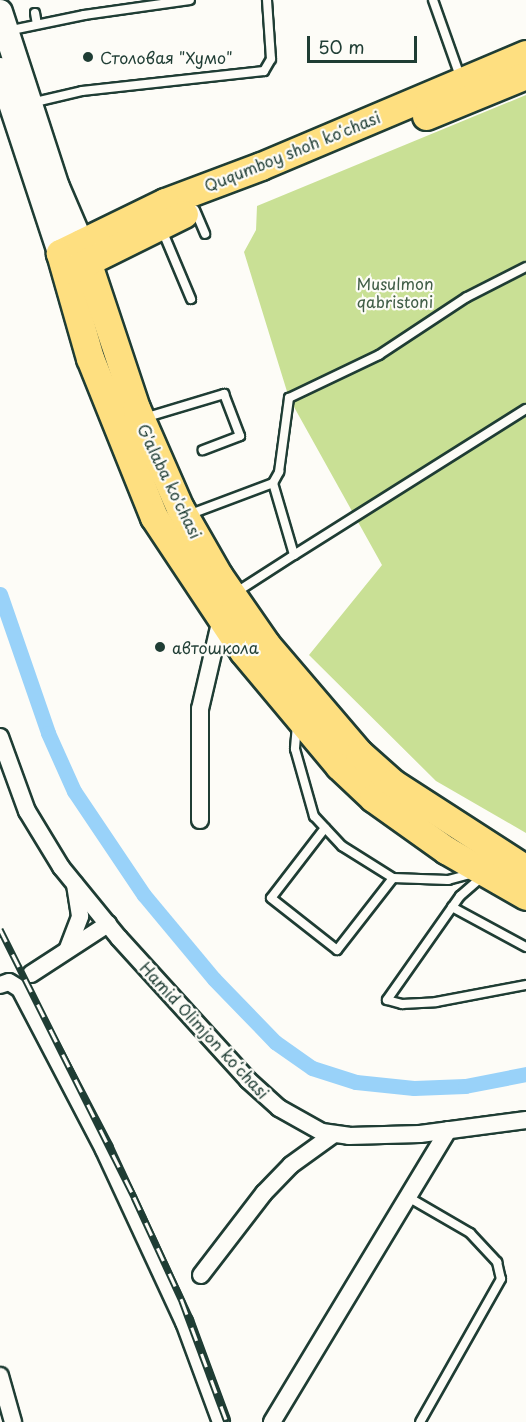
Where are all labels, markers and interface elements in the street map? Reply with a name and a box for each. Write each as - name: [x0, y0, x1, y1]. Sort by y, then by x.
- scale bar: [310, 24, 420, 62]
- text: 50 m: [318, 33, 365, 60]
- place label: Столовая "Хумо": [100, 47, 232, 67]
- marker: Столовая "Хумо": [81, 50, 95, 64]
- street label: Ququmboy shoh koʻchasi: [201, 107, 383, 195]
- park label: Musulmon qabristoni: [356, 273, 434, 311]
- street label: G'alaba ko'chasi: [134, 421, 206, 541]
- place label: автошкола: [172, 637, 259, 657]
- marker: автошкола: [153, 640, 167, 654]
- street label: Hamid Olimjon koʻchasi: [137, 958, 273, 1102]

